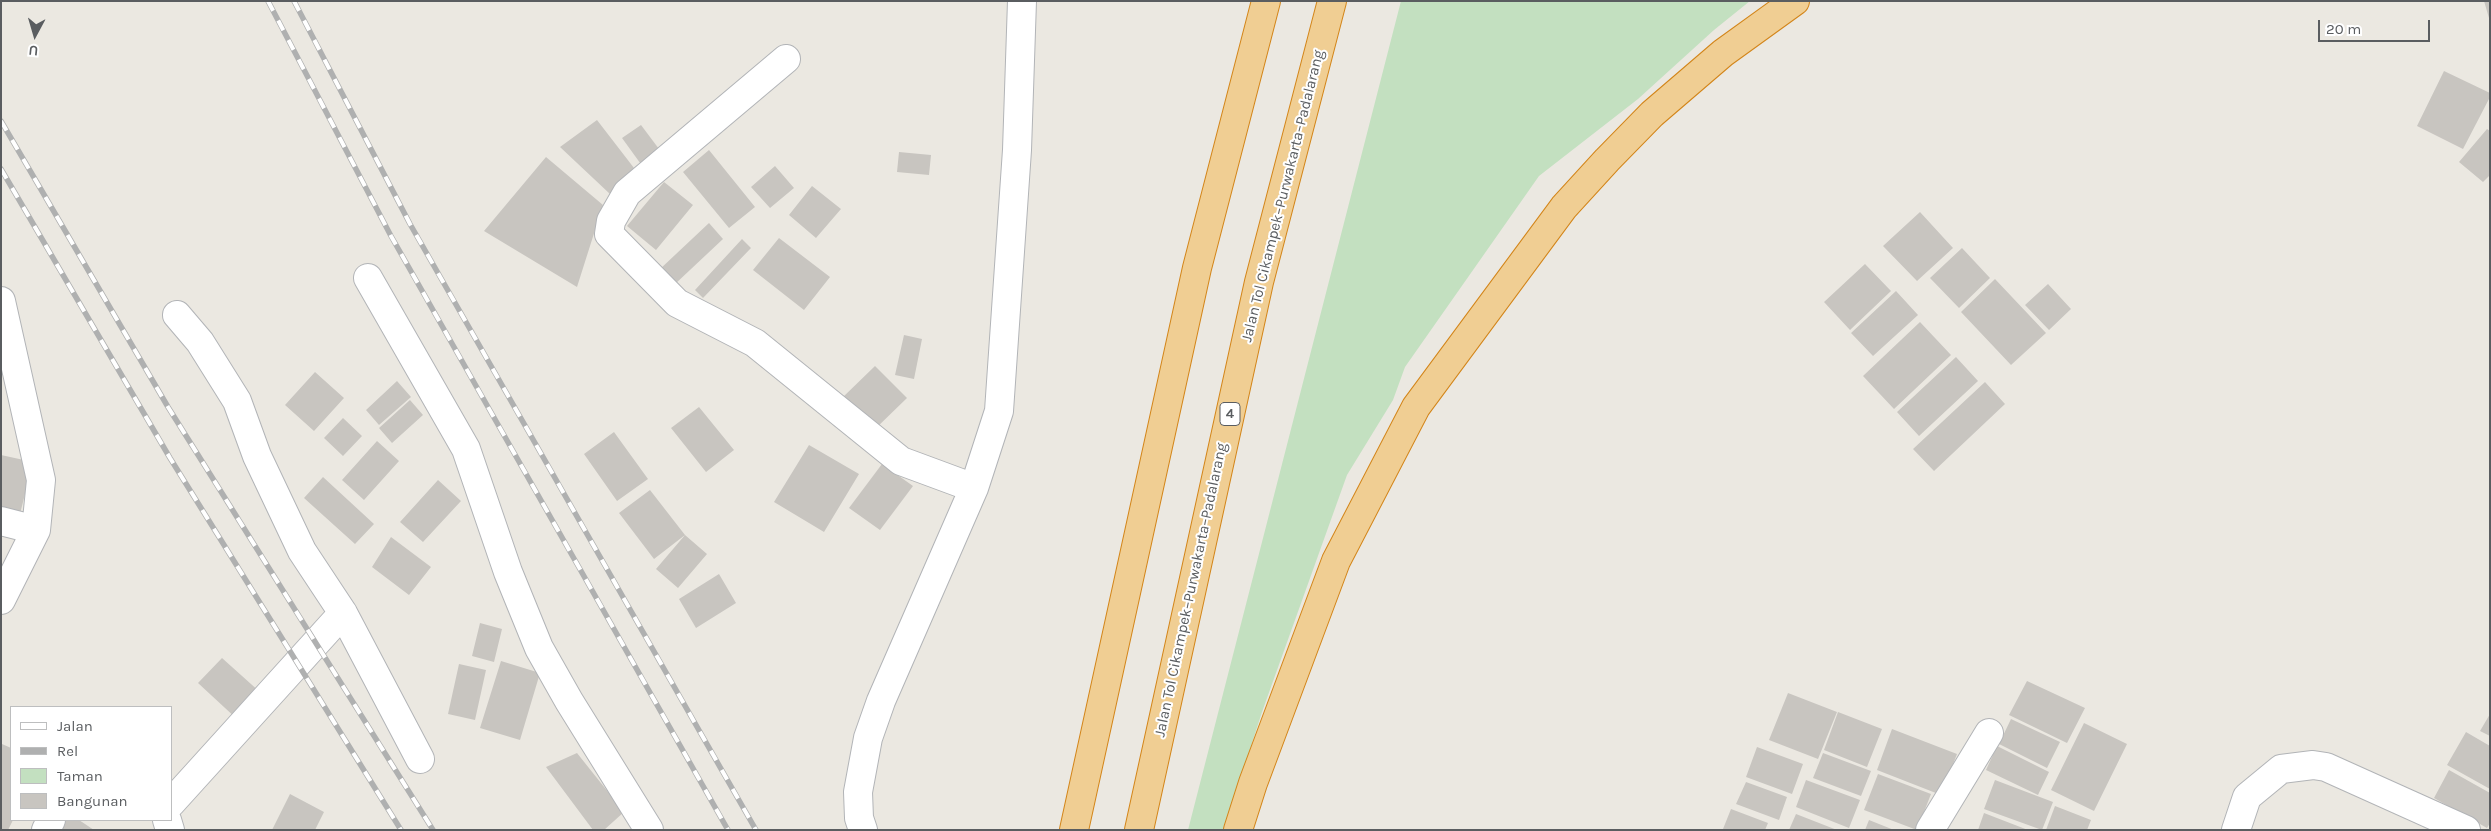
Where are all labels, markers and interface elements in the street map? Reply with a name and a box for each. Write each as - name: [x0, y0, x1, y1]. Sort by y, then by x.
- north arrow: [10, 10, 60, 60]
- scale bar: [2321, 10, 2434, 42]
- text: 20 m: [2326, 20, 2361, 38]
- text: U: [28, 41, 39, 59]
- street label: Jalan Tol Cikampek–Purwakarta–Padalarang: [1238, 48, 1328, 344]
- road number: 4: [1220, 402, 1240, 426]
- street label: Jalan Tol Cikampek–Purwakarta–Padalarang: [1151, 441, 1231, 739]
- legend: [10, 706, 172, 821]
- text: Jalan: [57, 717, 93, 735]
- text: Rel: [57, 742, 78, 760]
- text: Taman: [57, 767, 103, 785]
- text: Bangunan: [57, 792, 128, 810]

